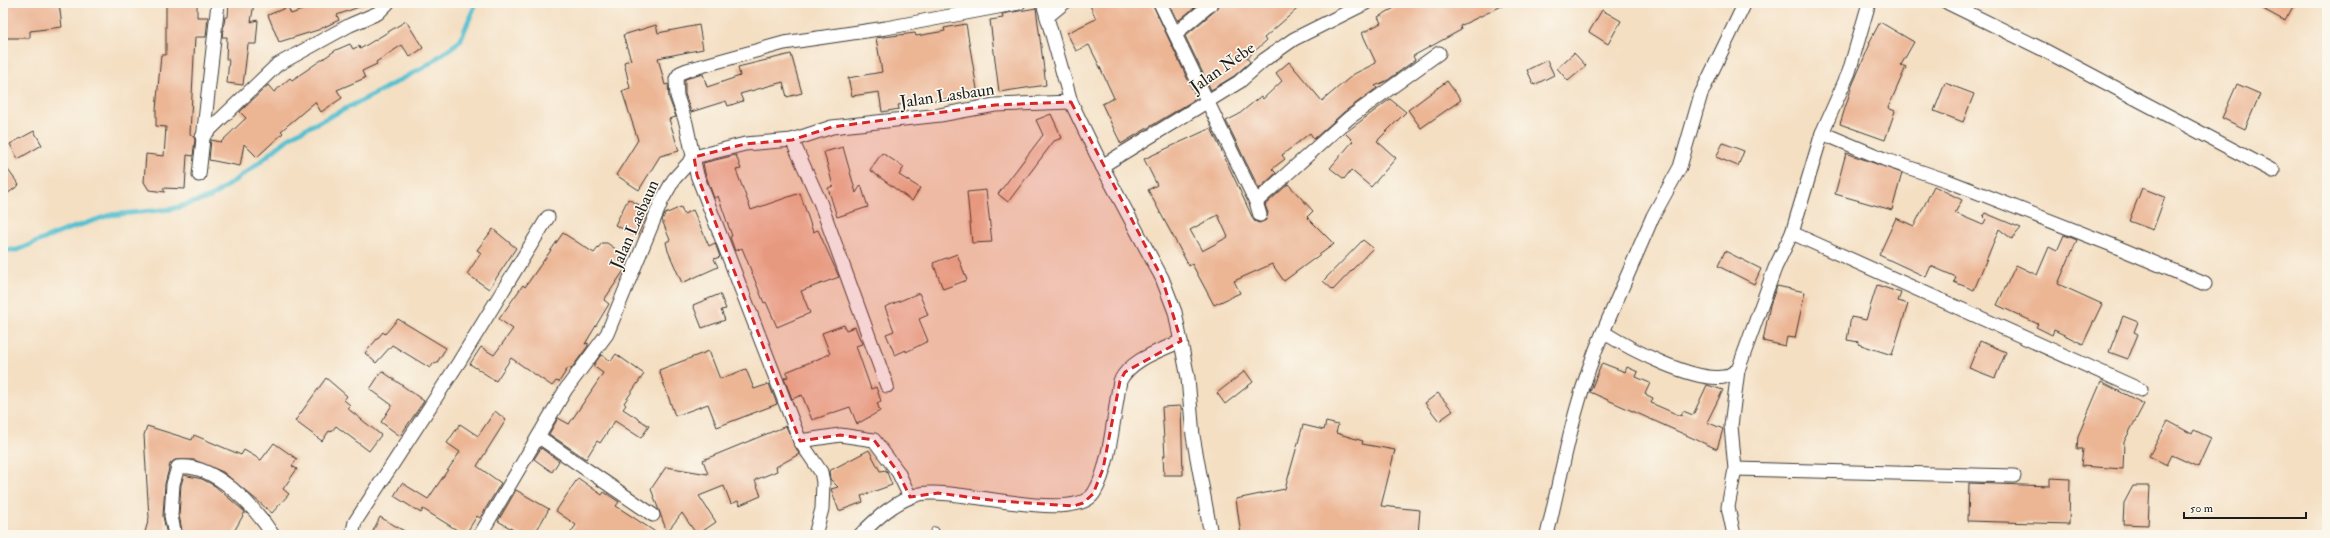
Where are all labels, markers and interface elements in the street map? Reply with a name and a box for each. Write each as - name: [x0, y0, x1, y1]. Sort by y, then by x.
- street label: Jalan Nebe: [1185, 37, 1259, 99]
- street label: Jalan Lasbaun: [897, 78, 996, 114]
- street label: Jalan Lasbaun: [605, 176, 664, 273]
- scale bar: [2184, 494, 2306, 520]
- text: 50 m: [2190, 501, 2214, 516]

